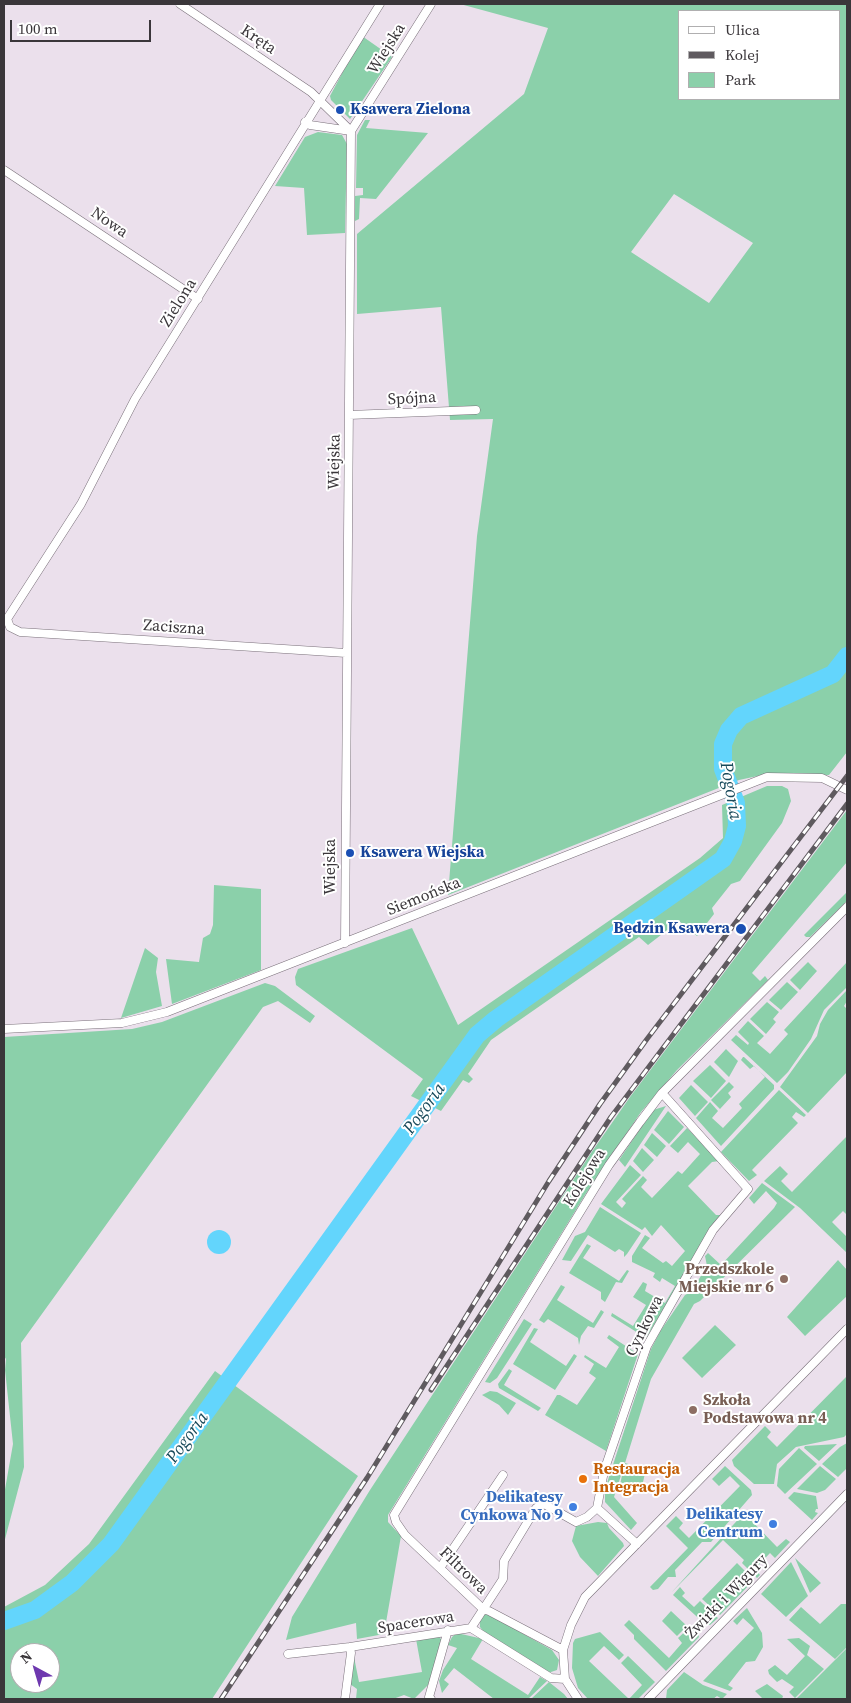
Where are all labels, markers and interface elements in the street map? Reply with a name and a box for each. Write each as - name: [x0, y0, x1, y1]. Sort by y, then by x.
- scale bar: [12, 10, 154, 42]
- legend: [678, 10, 841, 100]
- text: 100 m: [18, 18, 58, 39]
- text: Ulica: [725, 19, 760, 40]
- street label: Wiejska: [364, 20, 410, 78]
- street label: Kręta: [237, 21, 279, 59]
- text: Kolej: [725, 44, 759, 65]
- text: Park: [725, 69, 756, 90]
- place label: Ksawera Zielona: [350, 100, 471, 120]
- marker: Ksawera Zielona: [334, 104, 346, 116]
- street label: Nowa: [87, 204, 131, 242]
- street label: Zielona: [157, 275, 201, 331]
- street label: Spójna: [387, 388, 437, 410]
- street label: Wiejska: [325, 434, 345, 490]
- street label: Zaciszna: [143, 616, 205, 640]
- water label: Pogoria: [714, 760, 746, 822]
- street label: Wiejska: [321, 839, 341, 895]
- place label: Ksawera Wiejska: [360, 843, 484, 863]
- marker: Ksawera Wiejska: [344, 847, 356, 859]
- street label: Siemońska: [384, 874, 464, 920]
- place label: Będzin Ksawera: [613, 919, 730, 939]
- marker: Będzin Ksawera: [734, 922, 748, 936]
- water label: Pogoria: [399, 1079, 451, 1139]
- street label: Kolejowa: [560, 1145, 610, 1211]
- place label: Przedszkole Miejskie nr 6: [679, 1260, 774, 1298]
- marker: Przedszkole Miejskie nr 6: [778, 1273, 790, 1285]
- street label: Cynkowa: [622, 1292, 668, 1360]
- place label: Szkoła Podstawowa nr 4: [703, 1391, 827, 1429]
- marker: Szkoła Podstawowa nr 4: [687, 1404, 699, 1416]
- water label: Pogoria: [162, 1408, 214, 1468]
- place label: Restauracja Integracja: [593, 1460, 680, 1498]
- marker: Restauracja Integracja: [577, 1473, 589, 1485]
- place label: Delikatesy Cynkowa No 9: [461, 1488, 563, 1526]
- marker: Delikatesy Cynkowa No 9: [567, 1501, 579, 1513]
- place label: Delikatesy Centrum: [686, 1505, 763, 1543]
- marker: Delikatesy Centrum: [767, 1518, 779, 1530]
- street label: Filtrowa: [435, 1543, 491, 1599]
- street label: Żwirki i Wigury: [682, 1551, 772, 1643]
- street label: Spacerowa: [376, 1607, 456, 1639]
- north arrow: [10, 1643, 60, 1693]
- text: N: [16, 1646, 36, 1668]

